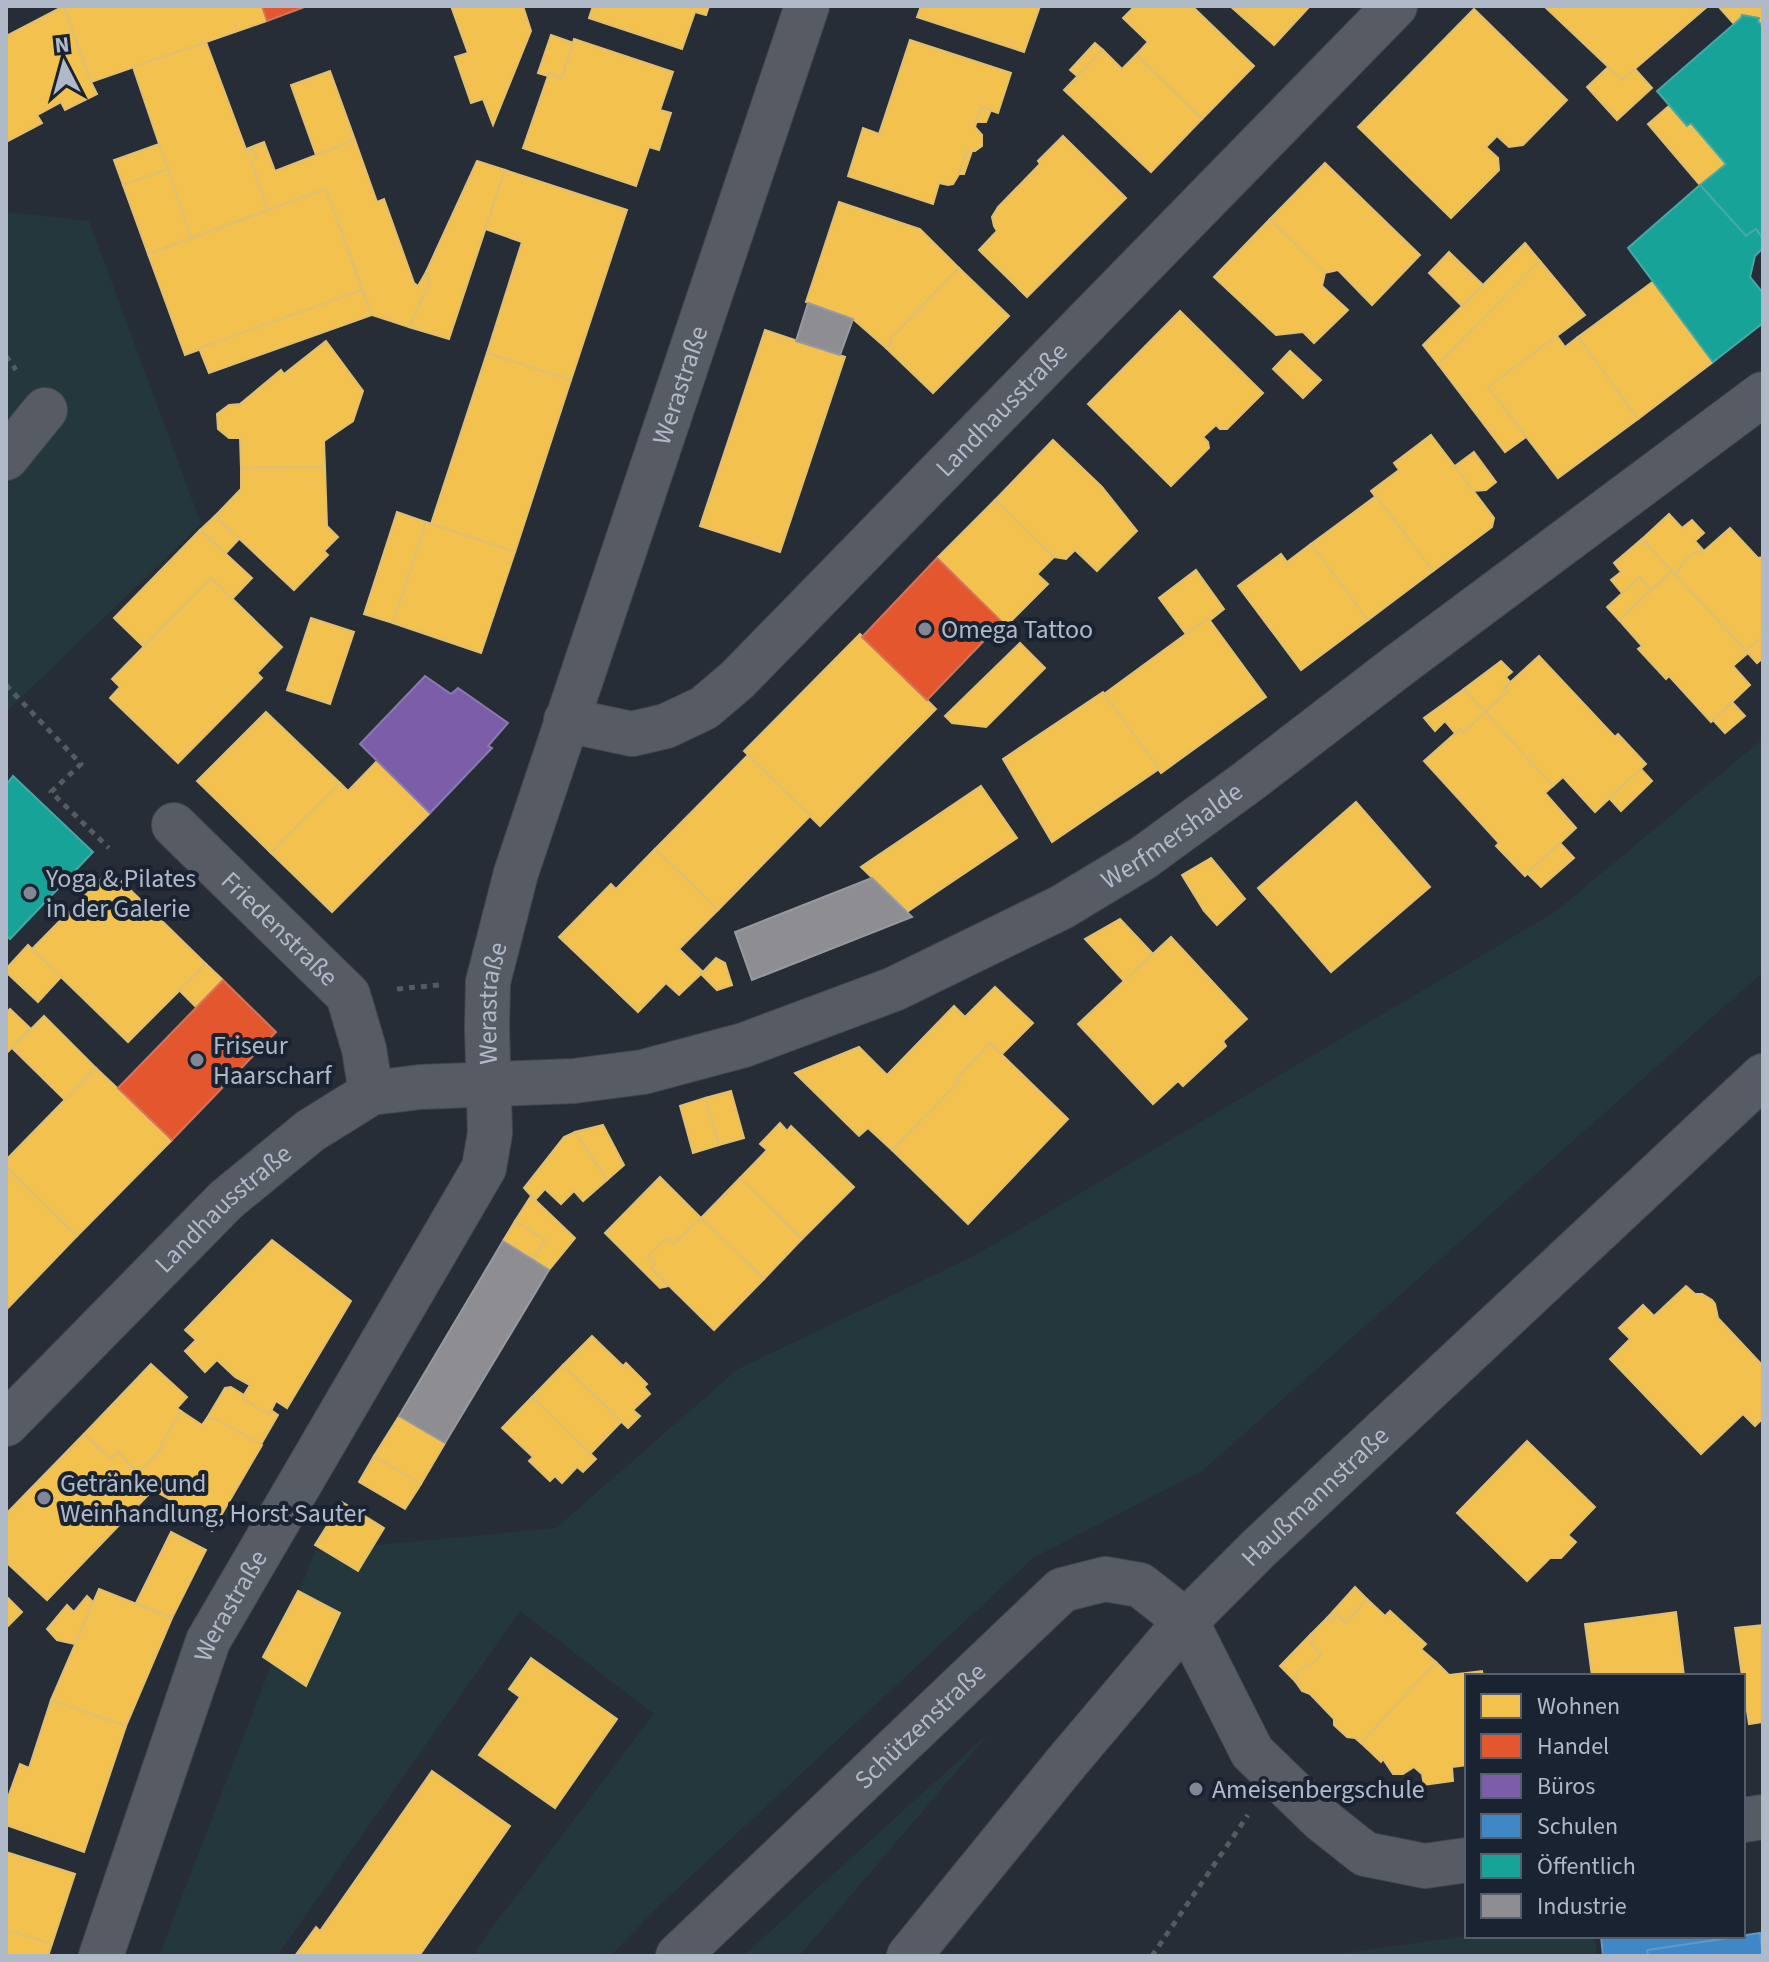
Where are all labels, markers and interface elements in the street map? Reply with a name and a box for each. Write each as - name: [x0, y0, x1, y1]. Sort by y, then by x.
- north arrow: [24, 24, 104, 104]
- text: N: [53, 28, 71, 62]
- street label: Werastraße: [643, 321, 717, 450]
- street label: Landhausstraße: [927, 334, 1076, 485]
- place label: Omega Tattoo: [941, 611, 1093, 648]
- marker: Omega Tattoo: [916, 620, 934, 638]
- street label: Werfmershalde: [1094, 773, 1250, 898]
- place label: Yoga & Pilates in der Galerie: [45, 860, 196, 927]
- street label: Friedenstraße: [213, 863, 346, 995]
- marker: Yoga & Pilates in der Galerie: [21, 884, 39, 902]
- street label: Werastraße: [469, 938, 517, 1065]
- place label: Friseur Haarscharf: [213, 1027, 333, 1094]
- marker: Friseur Haarscharf: [188, 1051, 206, 1069]
- street label: Landhausstraße: [146, 1135, 300, 1282]
- street label: Haußmannstraße: [1233, 1418, 1397, 1575]
- place label: Getränke und Weinhandlung, Horst Sauter: [60, 1465, 366, 1532]
- marker: Getränke und Weinhandlung, Horst Sauter: [35, 1489, 53, 1507]
- street label: Werastraße: [184, 1543, 276, 1666]
- street label: Schützenstraße: [846, 1654, 994, 1798]
- legend: [1465, 1674, 1745, 1938]
- text: Wohnen: [1537, 1689, 1620, 1724]
- text: Handel: [1537, 1729, 1609, 1764]
- text: Büros: [1537, 1769, 1595, 1804]
- place label: Ameisenbergschule: [1212, 1771, 1425, 1808]
- marker: Ameisenbergschule: [1187, 1780, 1205, 1798]
- text: Schulen: [1537, 1809, 1618, 1844]
- text: Öffentlich: [1537, 1849, 1636, 1884]
- text: Industrie: [1537, 1889, 1627, 1924]

